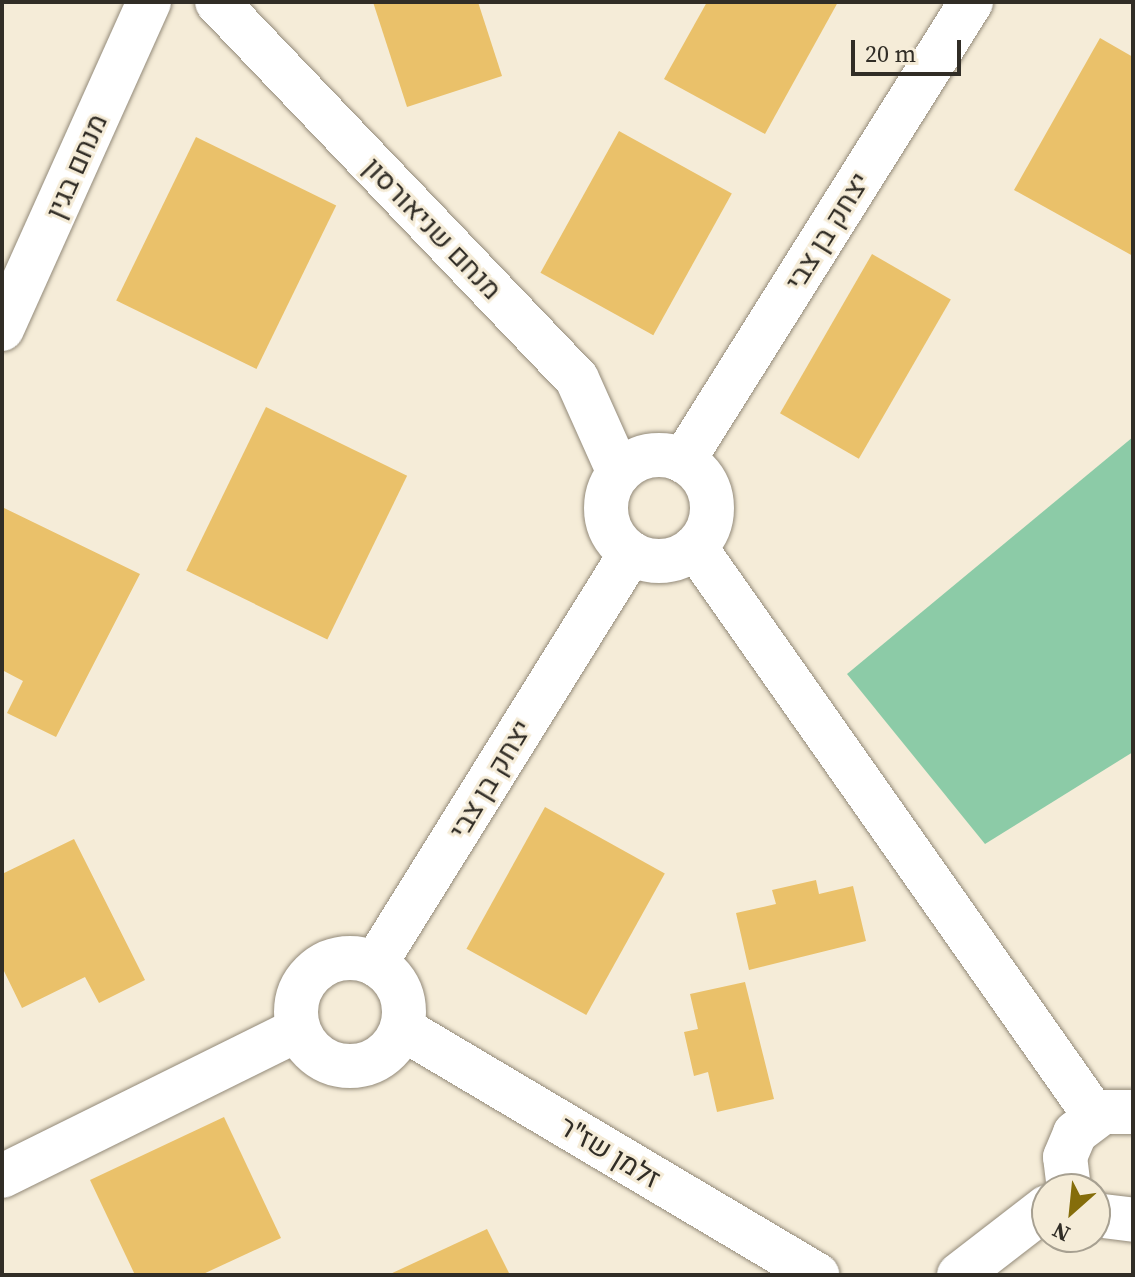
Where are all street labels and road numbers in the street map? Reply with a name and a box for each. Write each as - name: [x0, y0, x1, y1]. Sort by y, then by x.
- street label: מנחם בגין: [38, 108, 114, 224]
- street label: מנחם שניאורסון: [357, 150, 509, 306]
- street label: יצחק בן צבי: [778, 166, 876, 296]
- street label: יצחק בן צבי: [441, 714, 539, 844]
- street label: זלמן שז"ר: [553, 1109, 667, 1195]

